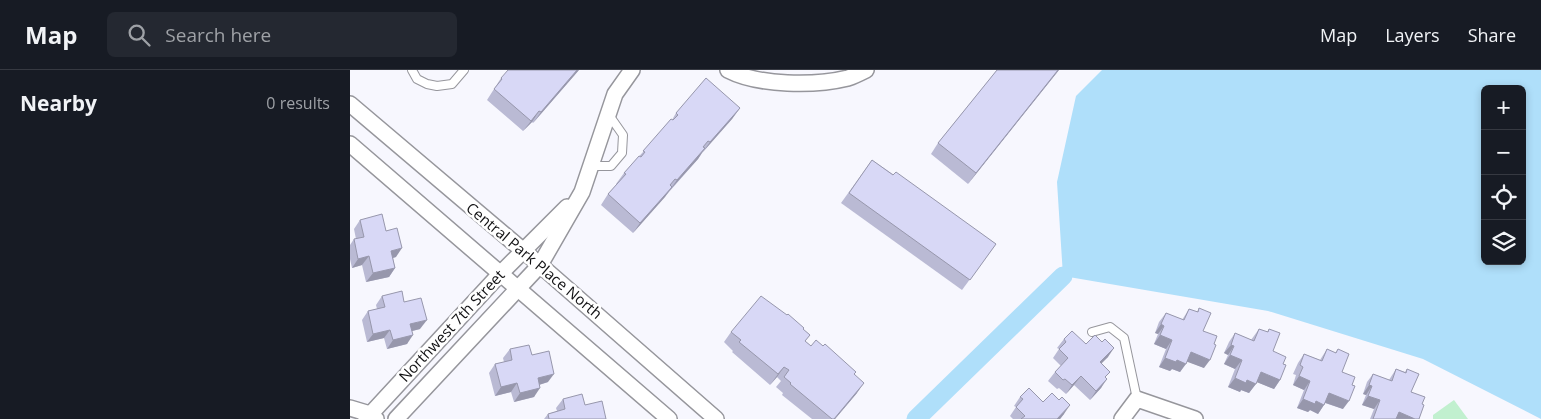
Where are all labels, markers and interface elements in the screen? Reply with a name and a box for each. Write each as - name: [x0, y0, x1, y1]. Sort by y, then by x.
- search box: [107, 12, 457, 57]
- text: Map: [25, 18, 77, 51]
- icon: search: [125, 21, 153, 49]
- text: Search here: [165, 22, 271, 48]
- text: Map: [1320, 23, 1357, 47]
- text: Layers: [1385, 23, 1440, 47]
- text: Share: [1468, 23, 1516, 47]
- map controls: [1481, 85, 1526, 265]
- button: +: [1481, 85, 1526, 130]
- text: Nearby: [20, 89, 97, 117]
- text: 0 results: [266, 92, 330, 114]
- button: −: [1481, 130, 1526, 175]
- button: locate: [1481, 175, 1526, 220]
- street label: Central Park Place North: [463, 197, 607, 323]
- button: layers: [1481, 220, 1526, 265]
- street label: Northwest 7th Street: [394, 265, 508, 386]

